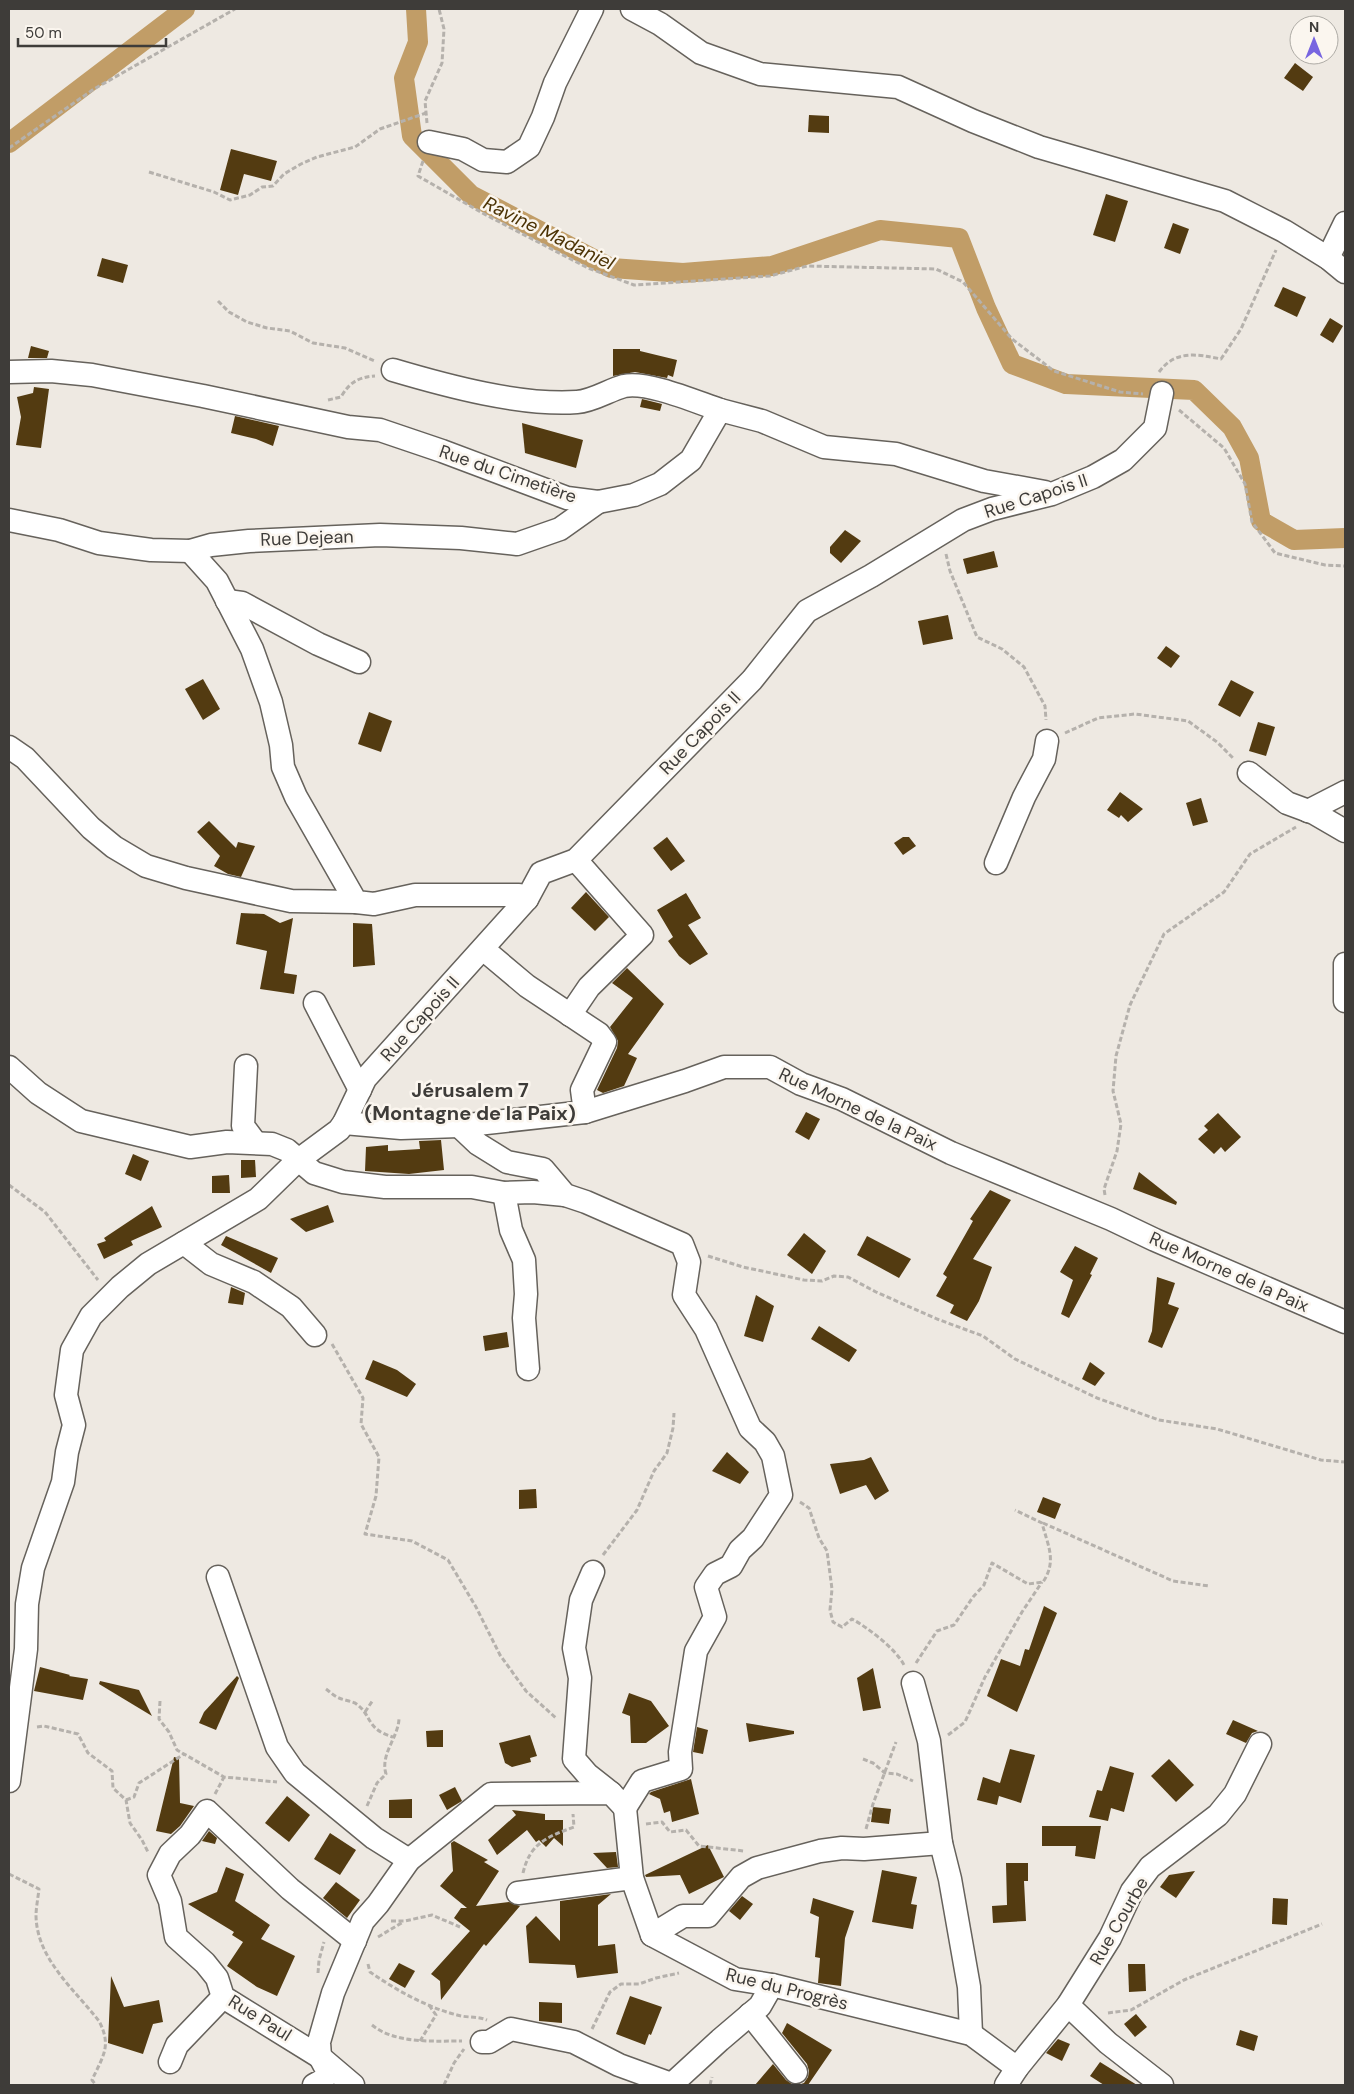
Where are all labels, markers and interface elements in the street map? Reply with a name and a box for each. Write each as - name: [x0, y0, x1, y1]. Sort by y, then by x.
- scale bar: [18, 15, 165, 47]
- north arrow: [1289, 15, 1339, 65]
- text: N: [1309, 18, 1319, 36]
- text: 50 m: [25, 23, 62, 43]
- water label: Ravine Madaniel: [479, 190, 619, 276]
- street label: Rue du Cimetière: [436, 439, 580, 509]
- street label: Rue Capois II: [981, 468, 1091, 524]
- street label: Rue Dejean: [260, 524, 354, 552]
- street label: Rue Capois II: [654, 686, 746, 780]
- street label: Rue Capois II: [375, 971, 465, 1067]
- street label: Rue Morne de la Paix: [775, 1062, 941, 1156]
- district label: Jérusalem 7 (Montagne de la Paix): [364, 1077, 576, 1126]
- street label: Rue Morne de la Paix: [1146, 1226, 1312, 1318]
- street label: Rue Courbe: [1084, 1873, 1154, 1969]
- street label: Rue du Progrès: [723, 1962, 851, 2016]
- street label: Rue Paul: [224, 1989, 296, 2047]

